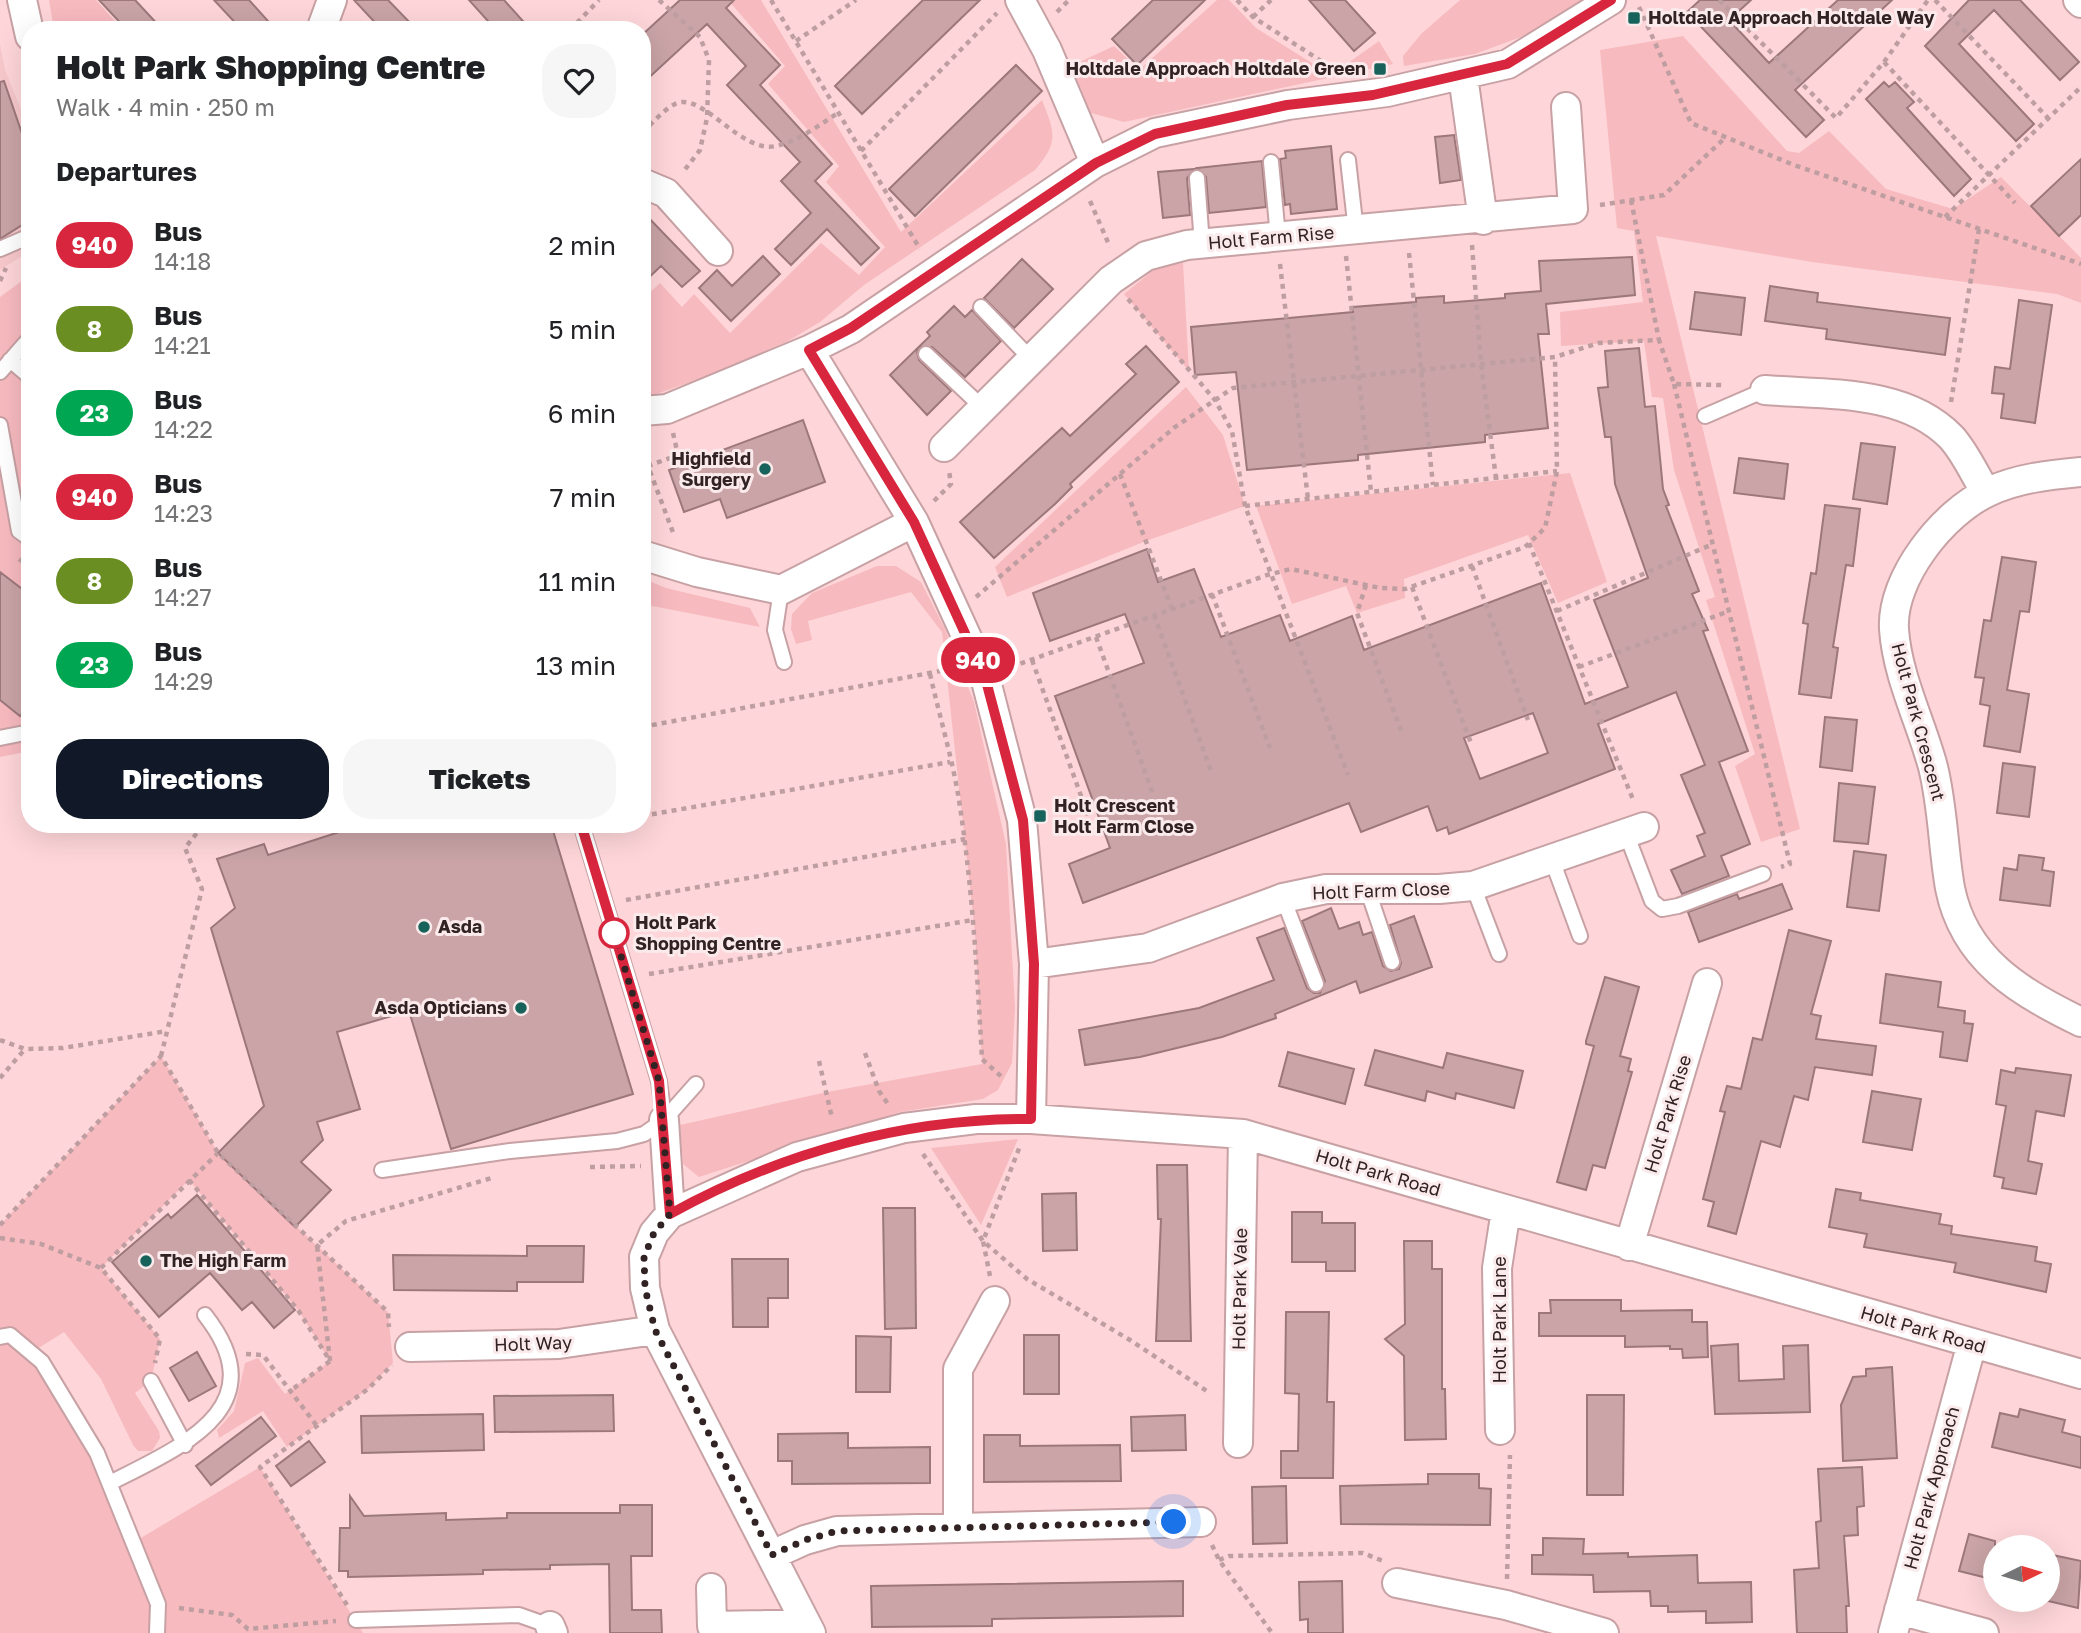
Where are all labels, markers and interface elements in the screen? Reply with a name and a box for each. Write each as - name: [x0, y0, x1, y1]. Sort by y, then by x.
- place label: Holtdale Approach Holtdale Way: [1648, 6, 1935, 28]
- marker: Holtdale Approach Holtdale Way: [1626, 10, 1642, 26]
- button: heart: [542, 44, 616, 118]
- text: Holt Park Shopping Centre: [56, 47, 485, 86]
- place label: Holtdale Approach Holtdale Green: [1065, 57, 1366, 79]
- marker: Holtdale Approach Holtdale Green: [1372, 61, 1388, 77]
- text: Walk · 4 min · 250 m: [56, 93, 275, 121]
- text: Departures: [56, 156, 197, 187]
- text: Bus: [154, 216, 202, 247]
- street label: Holt Farm Rise: [1207, 221, 1335, 253]
- text: 940: [72, 230, 117, 259]
- text: 2 min: [548, 230, 616, 261]
- text: 14:18: [154, 247, 211, 275]
- text: Bus: [154, 300, 202, 331]
- text: 8: [87, 314, 102, 343]
- text: 5 min: [548, 314, 616, 345]
- text: 14:21: [154, 331, 211, 359]
- text: Bus: [154, 384, 202, 415]
- text: 23: [80, 398, 109, 427]
- text: 6 min: [548, 398, 616, 429]
- text: 14:22: [154, 415, 213, 443]
- place label: Highfield Surgery: [671, 447, 751, 490]
- marker: Highfield Surgery: [757, 461, 773, 477]
- text: Bus: [154, 468, 202, 499]
- text: 940: [72, 482, 117, 511]
- text: 7 min: [550, 482, 616, 513]
- text: 14:23: [154, 499, 213, 527]
- text: Bus: [154, 552, 202, 583]
- text: 8: [87, 566, 102, 595]
- text: 11 min: [538, 566, 616, 597]
- text: 14:27: [154, 583, 212, 611]
- text: Bus: [154, 636, 202, 667]
- line badge: 940: [938, 637, 1018, 683]
- street label: Holt Park Crescent: [1887, 640, 1951, 803]
- text: 940: [955, 645, 1001, 674]
- text: 23: [80, 650, 109, 679]
- text: 13 min: [536, 650, 616, 681]
- text: 14:29: [154, 667, 213, 695]
- button: Directions: [56, 739, 329, 819]
- button: Tickets: [343, 739, 616, 819]
- place label: Holt Crescent Holt Farm Close: [1054, 794, 1195, 837]
- marker: Holt Crescent Holt Farm Close: [1032, 808, 1048, 824]
- street label: Holt Farm Close: [1312, 877, 1450, 903]
- place label: Holt Park Shopping Centre: [635, 911, 782, 954]
- place label: Asda: [438, 915, 482, 937]
- marker: Holt Park Shopping Centre: [599, 918, 629, 948]
- marker: Asda: [416, 919, 432, 935]
- place label: Asda Opticians: [375, 996, 507, 1018]
- marker: Asda Opticians: [513, 1000, 529, 1016]
- street label: Holt Park Rise: [1639, 1052, 1695, 1175]
- street label: Holt Park Road: [1313, 1144, 1443, 1200]
- street label: Holt Park Vale: [1227, 1228, 1251, 1350]
- place label: The High Farm: [160, 1249, 286, 1271]
- marker: The High Farm: [138, 1253, 154, 1269]
- street label: Holt Park Lane: [1488, 1256, 1510, 1384]
- street label: Holt Park Road: [1858, 1301, 1988, 1357]
- street label: Holt Way: [494, 1331, 572, 1355]
- street label: Holt Park Approach: [1899, 1404, 1963, 1572]
- your location: [1156, 1504, 1191, 1539]
- north arrow: [1983, 1535, 2060, 1612]
- map controls: [1983, 1535, 2060, 1612]

